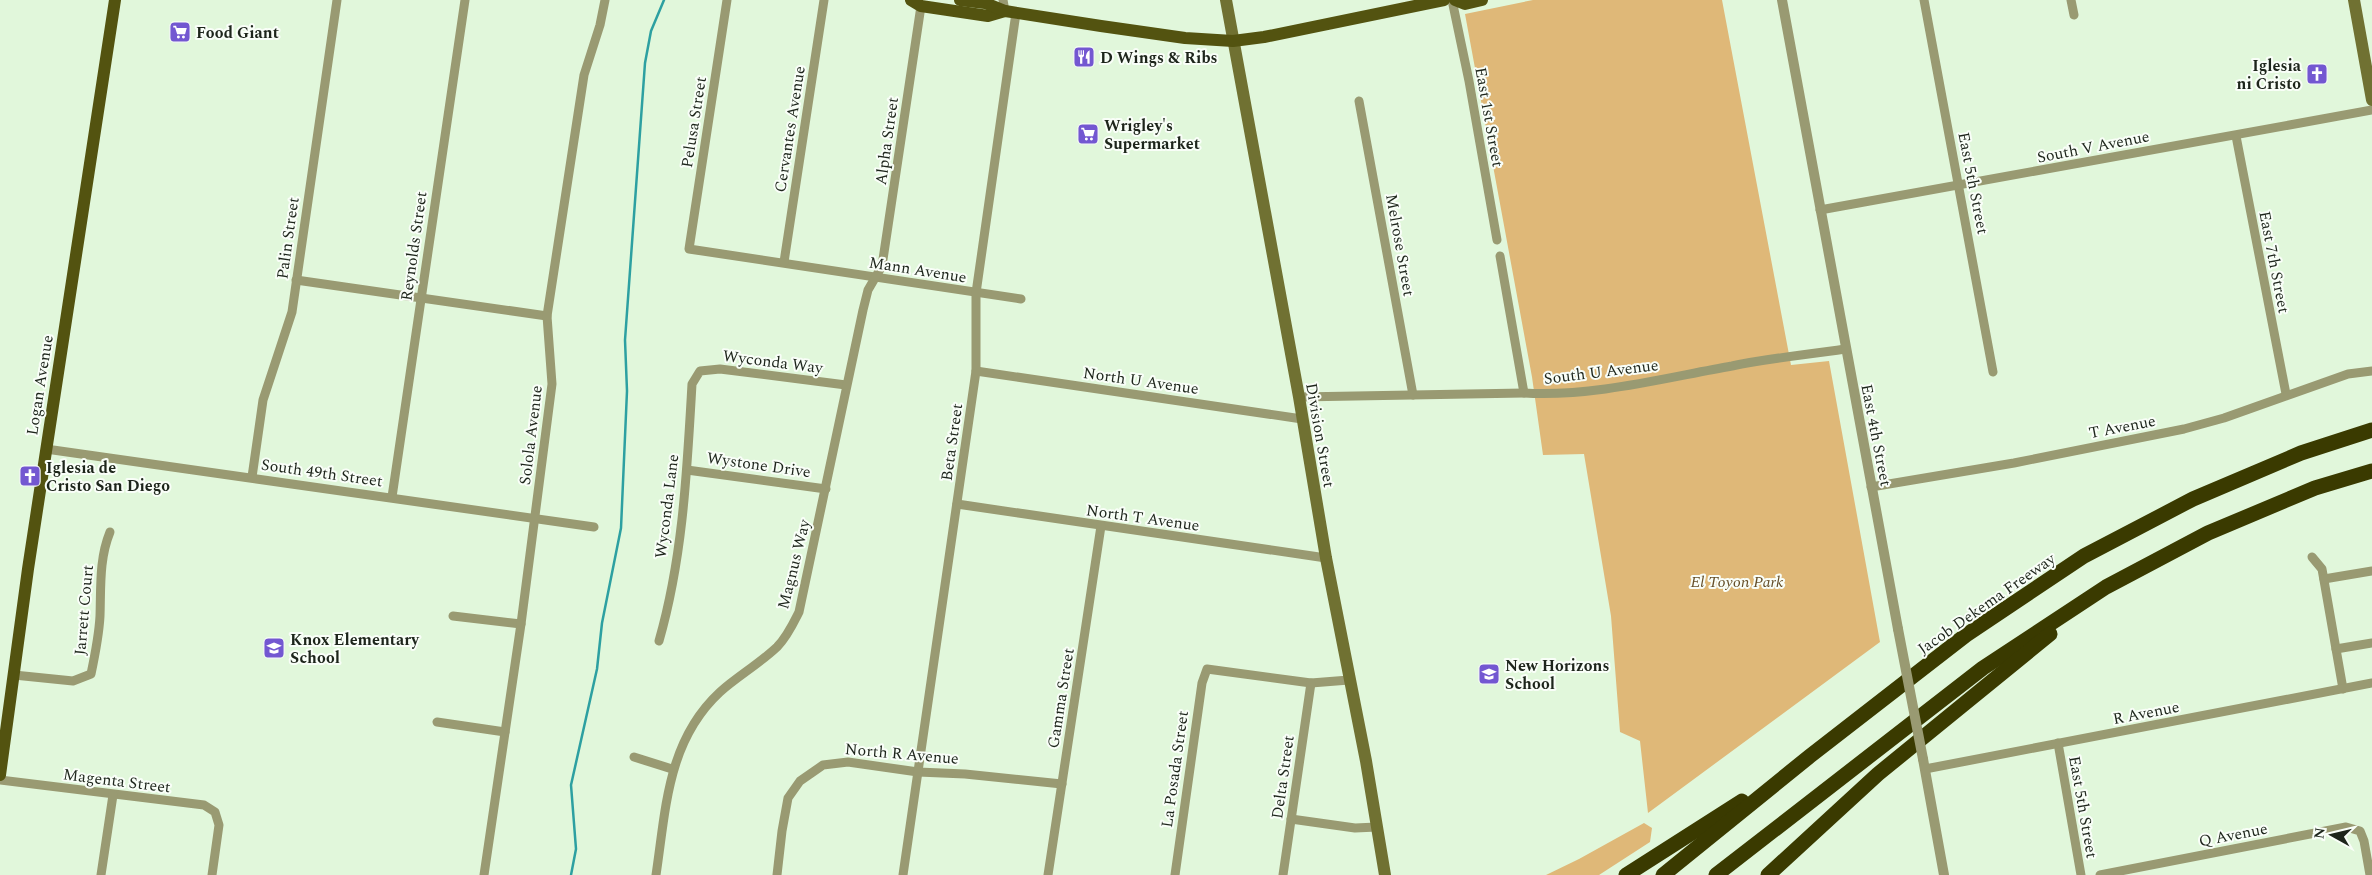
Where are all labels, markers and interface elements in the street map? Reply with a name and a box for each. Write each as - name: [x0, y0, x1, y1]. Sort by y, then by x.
- supermarket icon: Food Giant: [168, 20, 192, 44]
- place label: Food Giant: [196, 21, 279, 45]
- restaurant icon: D Wings & Ribs: [1072, 45, 1096, 69]
- place label: D Wings & Ribs: [1100, 46, 1218, 70]
- place label: Iglesia ni Cristo: [2237, 54, 2302, 96]
- church icon: Iglesia ni Cristo: [2305, 62, 2329, 86]
- street label: Cervantes Avenue: [768, 64, 812, 194]
- street label: East 1st Street: [1468, 65, 1510, 169]
- street label: Pelusa Street: [675, 75, 713, 169]
- street label: Alpha Street: [869, 95, 905, 187]
- place label: Wrigley's Supermarket: [1104, 114, 1200, 156]
- supermarket icon: Wrigley's Supermarket: [1076, 122, 1100, 146]
- street label: South V Avenue: [2035, 124, 2151, 170]
- street label: East 5th Street: [1951, 130, 1995, 237]
- street label: Reynolds Street: [394, 189, 434, 303]
- street label: Melrose Street: [1379, 192, 1421, 299]
- street label: Palin Street: [270, 195, 306, 281]
- street label: East 7th Street: [2252, 209, 2296, 316]
- street label: Mann Avenue: [867, 250, 968, 290]
- street label: Logan Avenue: [20, 333, 60, 437]
- street label: Wyconda Way: [722, 344, 826, 380]
- street label: South U Avenue: [1543, 353, 1660, 391]
- street label: North U Avenue: [1081, 361, 1200, 401]
- street label: Division Street: [1299, 381, 1341, 490]
- street label: East 4th Street: [1854, 382, 1898, 489]
- street label: Solola Avenue: [513, 384, 549, 486]
- street label: Beta Street: [935, 402, 969, 482]
- street label: T Avenue: [2087, 409, 2158, 445]
- street label: Wystone Drive: [705, 446, 812, 484]
- street label: South 49th Street: [260, 453, 384, 493]
- street label: Wyconda Lane: [649, 453, 685, 560]
- place label: Iglesia de Cristo San Diego: [46, 456, 170, 498]
- church icon: Iglesia de Cristo San Diego: [18, 464, 42, 488]
- street label: North T Avenue: [1085, 498, 1201, 538]
- street label: Magnus Way: [771, 516, 817, 612]
- street label: Jacob Dekema Freeway: [1913, 546, 2061, 661]
- street label: Jarrett Court: [68, 564, 100, 656]
- park label: El Toyon Park: [1690, 570, 1784, 594]
- place label: Knox Elementary School: [290, 628, 420, 670]
- school or university icon: Knox Elementary School: [262, 636, 286, 660]
- street label: Gamma Street: [1041, 646, 1081, 750]
- place label: New Horizons School: [1505, 654, 1609, 696]
- school or university icon: New Horizons School: [1477, 662, 1501, 686]
- street label: R Avenue: [2111, 695, 2182, 731]
- street label: La Posada Street: [1155, 709, 1195, 829]
- street label: Delta Street: [1265, 733, 1301, 821]
- street label: North R Avenue: [844, 737, 960, 771]
- street label: East 5th Street: [2062, 754, 2104, 861]
- street label: Magenta Street: [62, 762, 172, 800]
- north arrow: [2307, 810, 2357, 860]
- street label: Q Avenue: [2197, 817, 2270, 853]
- text: N: [2308, 826, 2331, 840]

